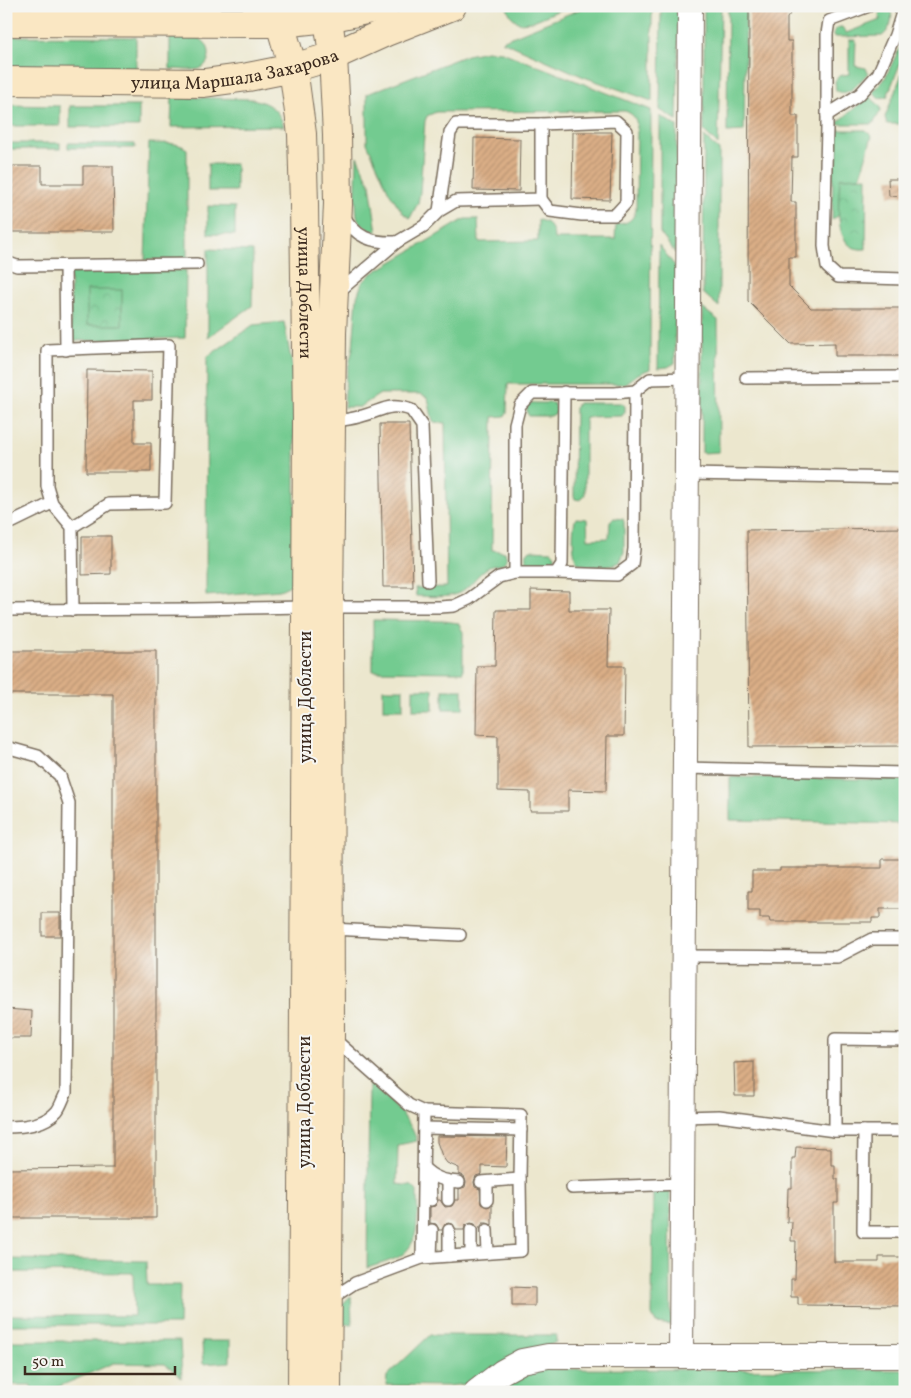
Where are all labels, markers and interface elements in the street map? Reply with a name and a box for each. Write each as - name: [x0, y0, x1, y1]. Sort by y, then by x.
- street label: улица Маршала Захарова: [131, 44, 344, 97]
- street label: улица Доблести: [290, 226, 317, 359]
- street label: улица Доблести: [294, 631, 319, 763]
- street label: улица Доблести: [293, 1036, 318, 1168]
- scale bar: [25, 1343, 175, 1375]
- text: 50 m: [32, 1352, 64, 1373]

